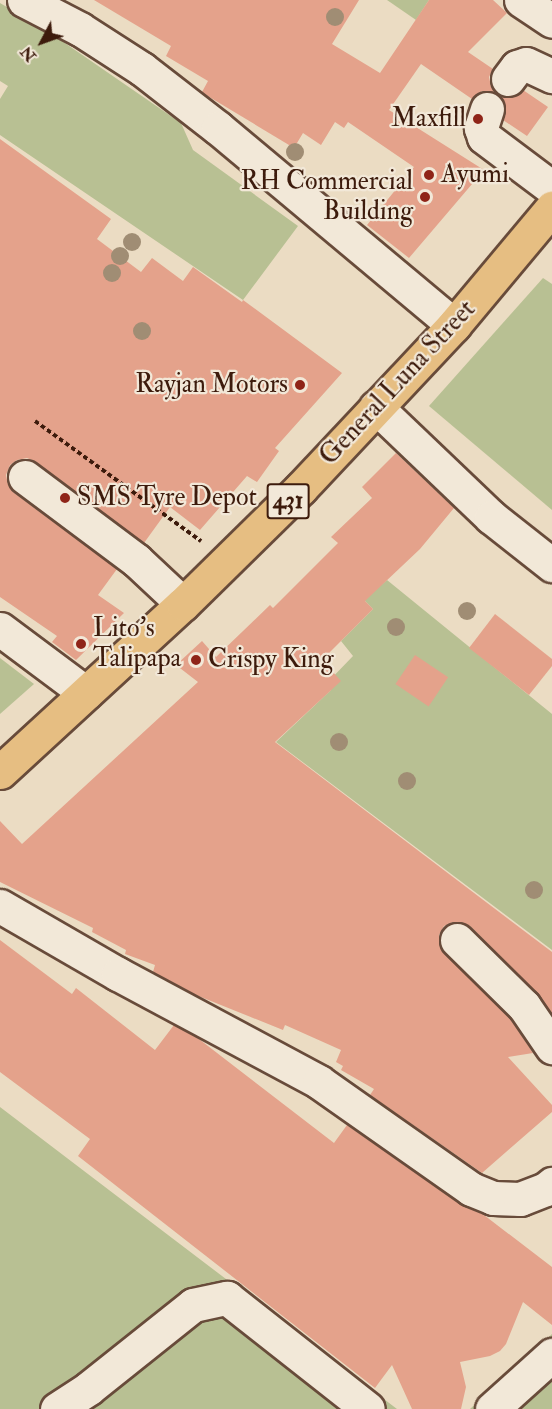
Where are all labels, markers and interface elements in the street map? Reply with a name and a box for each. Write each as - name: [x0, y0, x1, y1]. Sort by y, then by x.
- north arrow: [12, 12, 72, 72]
- text: N: [16, 42, 41, 66]
- place label: Maxfill: [391, 103, 466, 135]
- marker: Maxfill: [471, 112, 485, 126]
- place label: Ayumi: [441, 159, 509, 191]
- place label: RH Commercial Building: [241, 166, 413, 228]
- marker: Ayumi: [422, 168, 436, 182]
- marker: RH Commercial Building: [418, 190, 432, 204]
- street label: General Luna Street: [314, 294, 482, 472]
- place label: Rayjan Motors: [135, 369, 288, 401]
- marker: Rayjan Motors: [293, 378, 307, 392]
- road number: 431: [266, 480, 310, 522]
- place label: SMS Tyre Depot: [77, 482, 257, 514]
- marker: SMS Tyre Depot: [58, 491, 72, 505]
- place label: Lito's Talipapa: [93, 613, 181, 674]
- marker: Lito's Talipapa: [74, 637, 88, 651]
- place label: Crispy King: [208, 644, 334, 676]
- marker: Crispy King: [189, 653, 203, 667]

